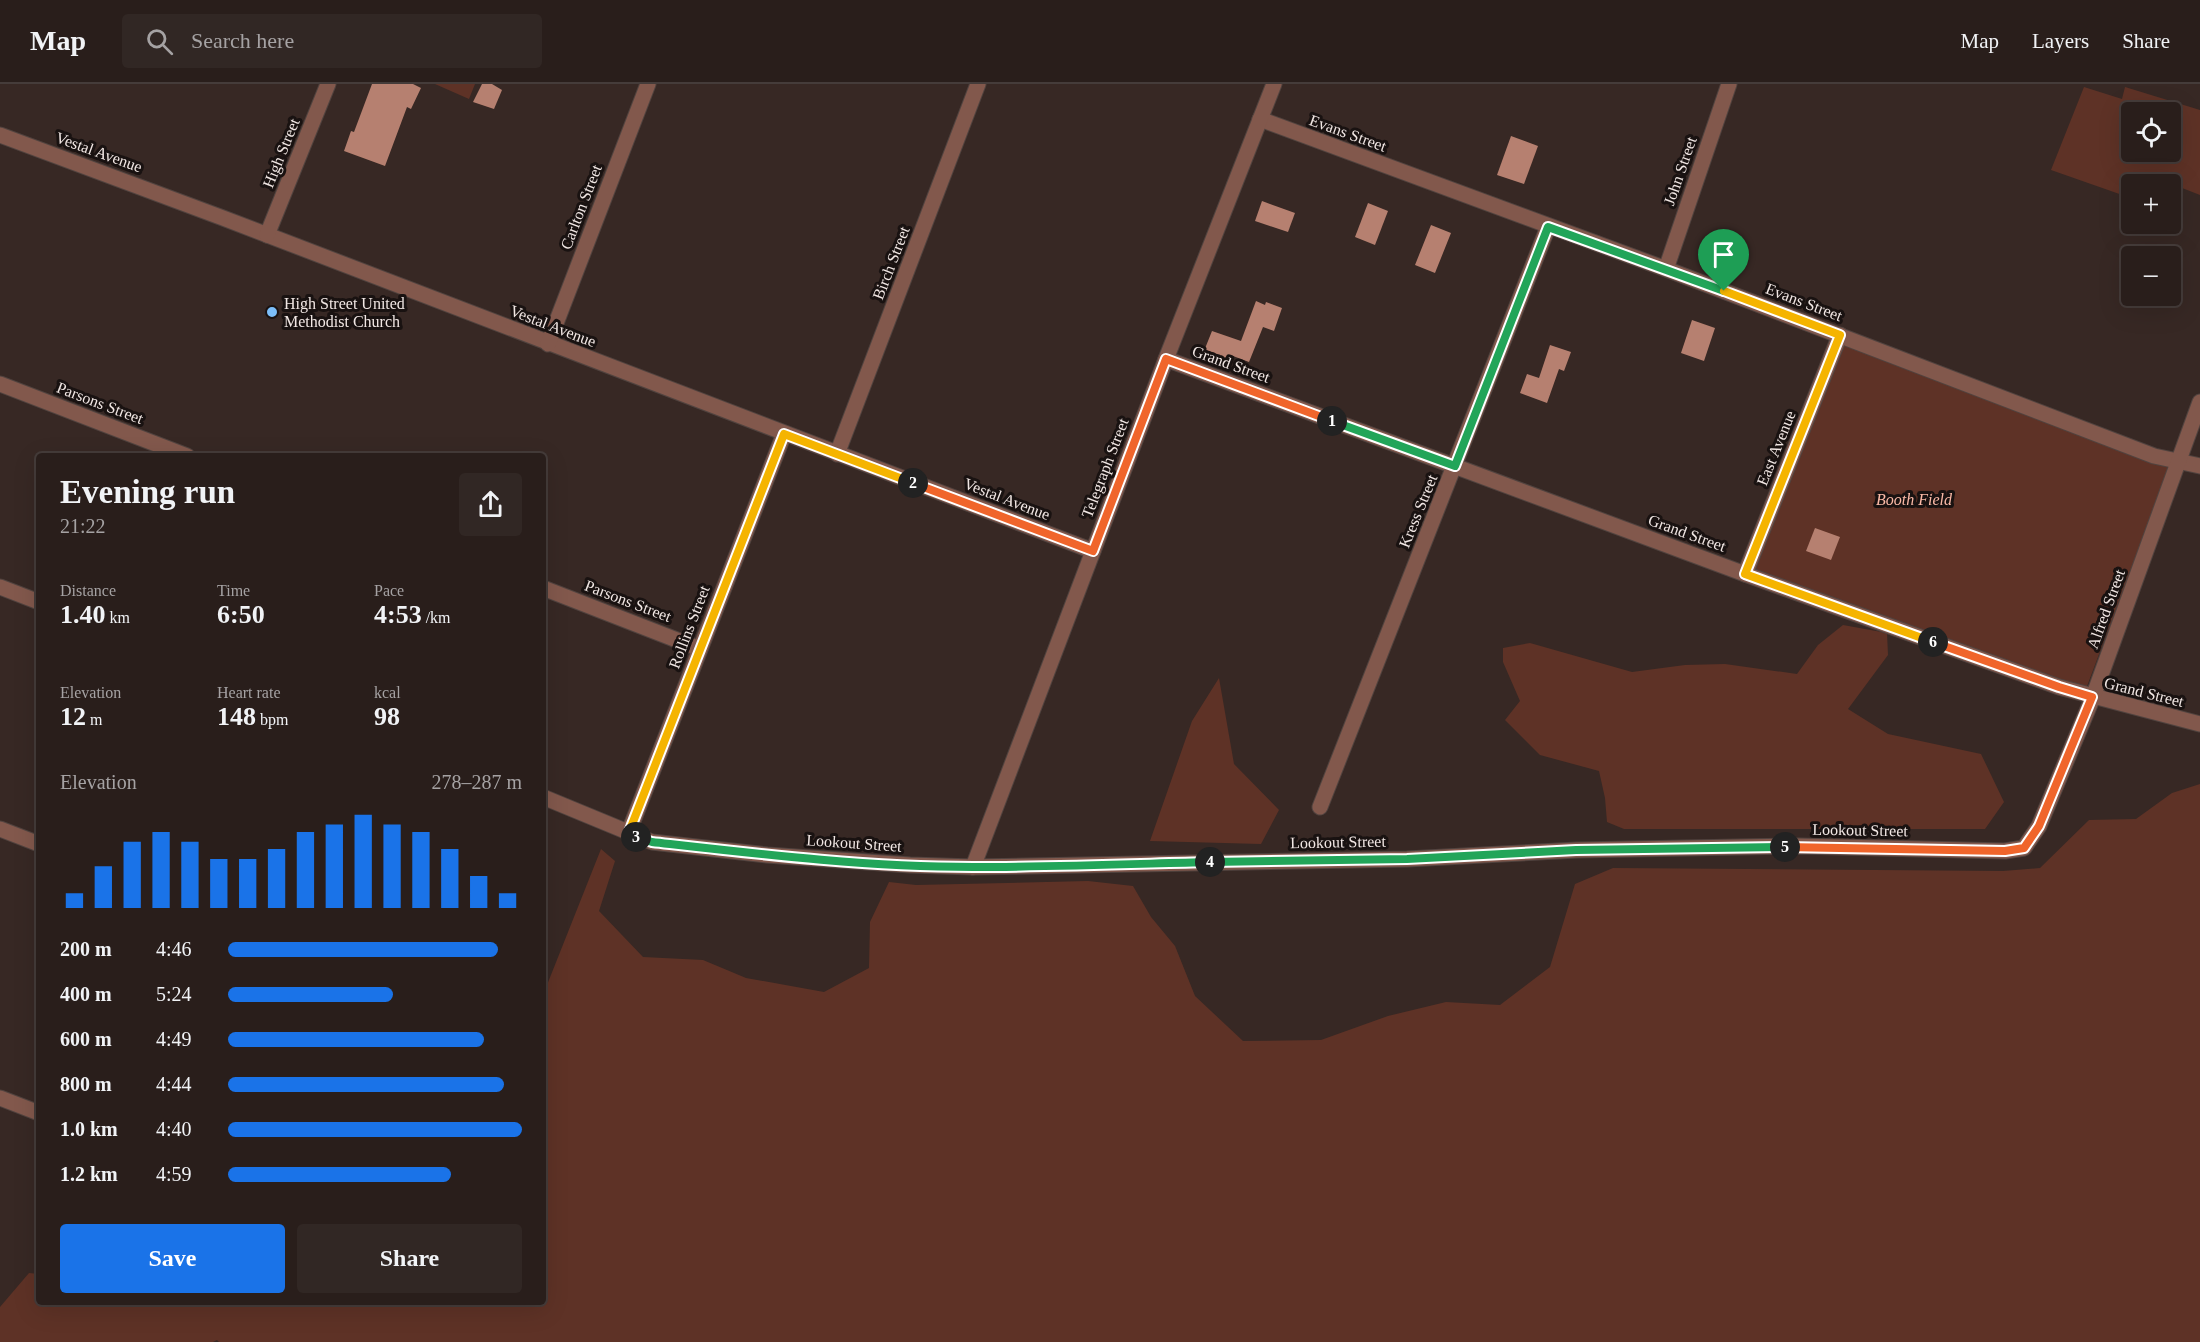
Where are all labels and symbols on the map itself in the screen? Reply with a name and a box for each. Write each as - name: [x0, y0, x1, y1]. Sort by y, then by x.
- street label: Evans Street: [1307, 111, 1389, 155]
- street label: High Street: [259, 115, 304, 191]
- street label: Vestal Avenue: [53, 128, 145, 176]
- street label: John Street: [1660, 134, 1700, 208]
- street label: Carlton Street: [557, 162, 605, 252]
- street label: Birch Street: [869, 224, 913, 302]
- pin: [1698, 229, 1749, 291]
- street label: Evans Street: [1763, 280, 1845, 325]
- place label: High Street United Methodist Church: [284, 295, 405, 330]
- street label: Vestal Avenue: [508, 302, 598, 350]
- marker: High Street United Methodist Church: [265, 305, 279, 319]
- street label: Grand Street: [1190, 342, 1273, 386]
- street label: Parsons Street: [54, 379, 146, 427]
- pin: 1: [1317, 406, 1347, 436]
- street label: East Avenue: [1753, 408, 1799, 488]
- street label: Telegraph Street: [1078, 415, 1133, 520]
- pin: 2: [898, 468, 928, 498]
- street label: Kress Street: [1396, 471, 1441, 550]
- street label: Vestal Avenue: [962, 475, 1052, 523]
- park label: Booth Field: [1876, 491, 1953, 508]
- street label: Grand Street: [1646, 511, 1729, 555]
- street label: Alfred Street: [2084, 567, 2128, 651]
- street label: Parsons Street: [582, 577, 674, 625]
- street label: Rollins Street: [665, 583, 713, 671]
- pin: 6: [1918, 627, 1948, 657]
- street label: Grand Street: [2102, 674, 2186, 710]
- street label: Lookout Street: [1812, 821, 1908, 839]
- pin: 3: [621, 822, 651, 852]
- street label: Lookout Street: [806, 831, 903, 855]
- pin: 5: [1770, 832, 1800, 862]
- street label: Lookout Street: [1290, 833, 1386, 851]
- pin: 4: [1195, 847, 1225, 877]

